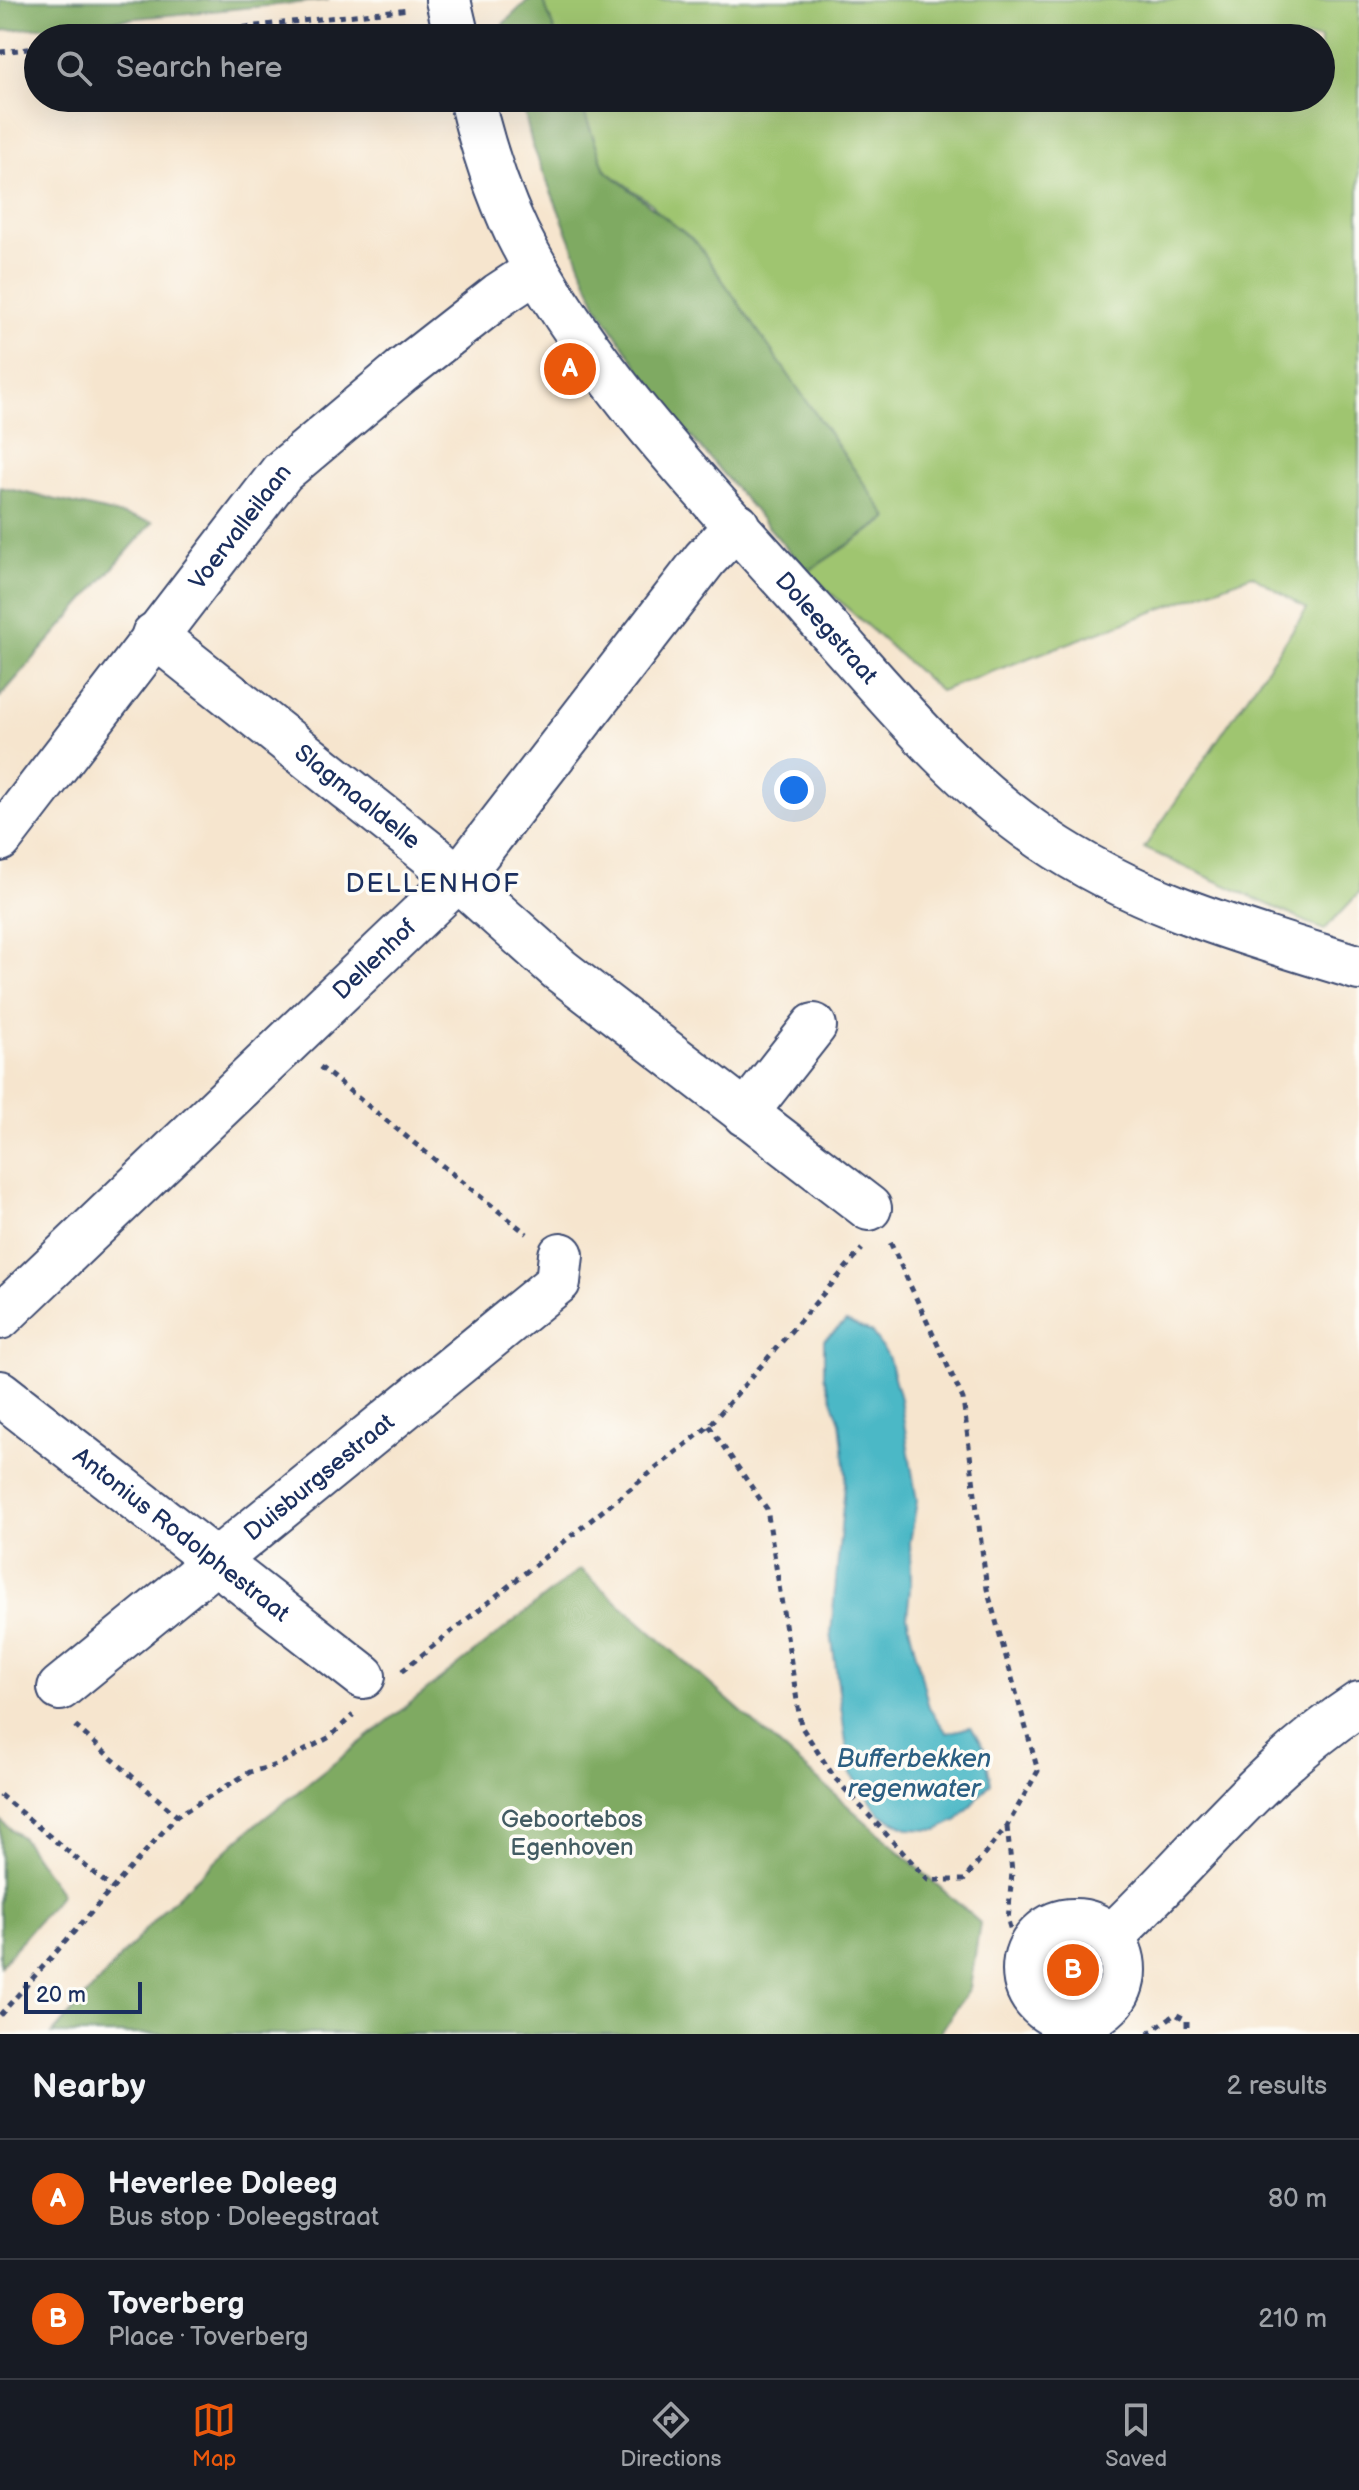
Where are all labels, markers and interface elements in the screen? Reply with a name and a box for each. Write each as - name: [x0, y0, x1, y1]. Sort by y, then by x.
- search box: [24, 24, 1335, 112]
- icon: search: [52, 46, 96, 90]
- text: Search here: [116, 50, 282, 86]
- pin: A: [544, 339, 596, 399]
- street label: Voervalleilaan: [183, 458, 297, 595]
- street label: Doleegstraat: [769, 566, 884, 690]
- street label: Slagmaaldelle: [289, 738, 426, 855]
- your location: [774, 770, 814, 810]
- district label: DELLENHOF: [346, 869, 521, 900]
- street label: Dellenhof: [327, 912, 422, 1005]
- street label: Duisburgsestraat: [238, 1407, 400, 1547]
- street label: Antonius Rodolphestraat: [67, 1441, 296, 1628]
- water label: Bufferbekken regenwater: [837, 1744, 991, 1805]
- park label: Geboortebos Egenhoven: [501, 1805, 643, 1862]
- pin: B: [1047, 1940, 1099, 2000]
- scale bar: [24, 1978, 142, 2014]
- text: 20 m: [36, 1982, 86, 2009]
- text: Nearby: [32, 2066, 146, 2107]
- text: 2 results: [1227, 2071, 1327, 2102]
- text: Heverlee Doleeg: [108, 2166, 338, 2202]
- text: A: [50, 2184, 66, 2215]
- text: 80 m: [1268, 2184, 1327, 2215]
- text: Bus stop · Doleegstraat: [108, 2202, 379, 2233]
- text: Toverberg: [108, 2286, 244, 2322]
- text: B: [49, 2304, 67, 2335]
- text: 210 m: [1258, 2304, 1327, 2335]
- text: Place · Toverberg: [108, 2322, 309, 2353]
- tab: Map: [192, 2398, 236, 2473]
- tab: Directions: [620, 2398, 721, 2473]
- tab: Saved: [1105, 2398, 1167, 2473]

